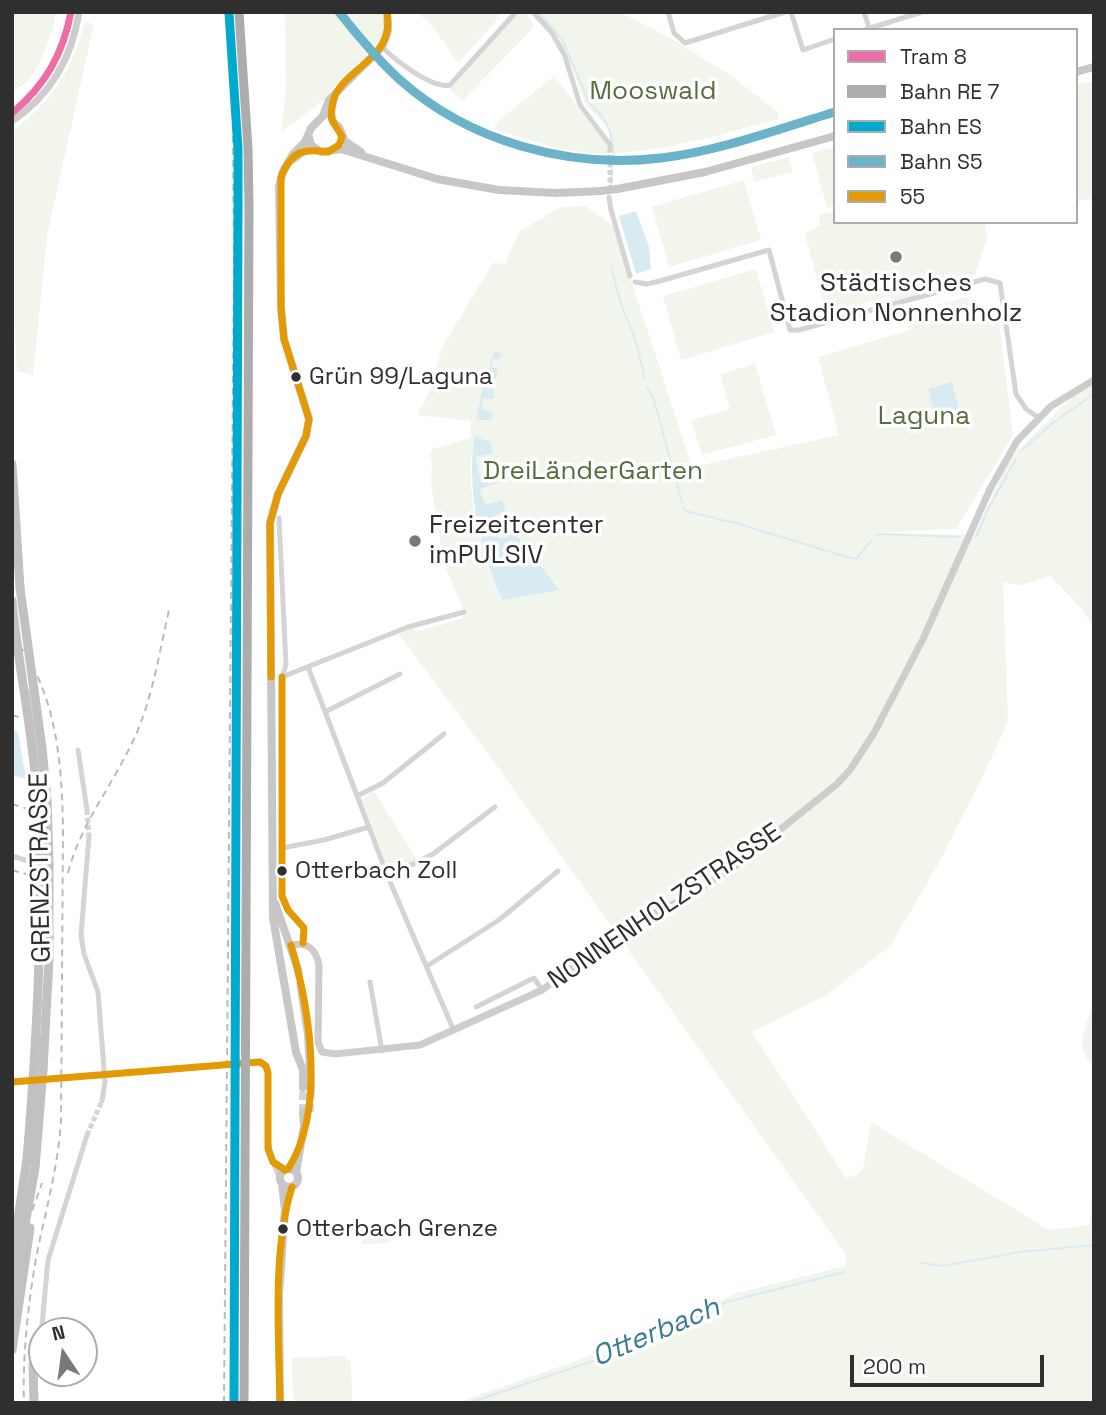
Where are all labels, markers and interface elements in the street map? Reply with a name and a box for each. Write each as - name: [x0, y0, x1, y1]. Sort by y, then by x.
- legend: [833, 28, 1078, 224]
- text: Tram 8: [900, 43, 967, 70]
- park label: Mooswald: [590, 76, 716, 108]
- text: Bahn RE 7: [900, 78, 999, 105]
- text: Bahn ES: [900, 113, 982, 140]
- text: Bahn S5: [900, 148, 983, 175]
- text: 55: [900, 183, 925, 210]
- marker: Städtisches Stadion Nonnenholz: [888, 249, 904, 265]
- place label: Städtisches Stadion Nonnenholz: [770, 268, 1022, 330]
- place label: Grün 99/Laguna: [309, 363, 493, 391]
- marker: Grün 99/Laguna: [289, 370, 303, 384]
- park label: Laguna: [878, 401, 970, 433]
- park label: DreiLänderGarten: [483, 456, 703, 488]
- place label: Freizeitcenter imPULSIV: [429, 510, 604, 572]
- marker: Freizeitcenter imPULSIV: [407, 533, 423, 549]
- street label: GRENZSTRASSE: [24, 773, 58, 963]
- street label: NONNENHOLZSTRASSE: [543, 817, 787, 997]
- place label: Otterbach Zoll: [295, 857, 457, 885]
- marker: Otterbach Zoll: [275, 864, 289, 878]
- place label: Otterbach Grenze: [296, 1215, 498, 1243]
- marker: Otterbach Grenze: [276, 1222, 290, 1236]
- water label: Otterbach: [587, 1291, 725, 1375]
- north arrow: [28, 1317, 98, 1387]
- text: N: [50, 1319, 68, 1347]
- scale bar: [854, 1342, 1048, 1386]
- text: 200 m: [863, 1353, 926, 1380]

